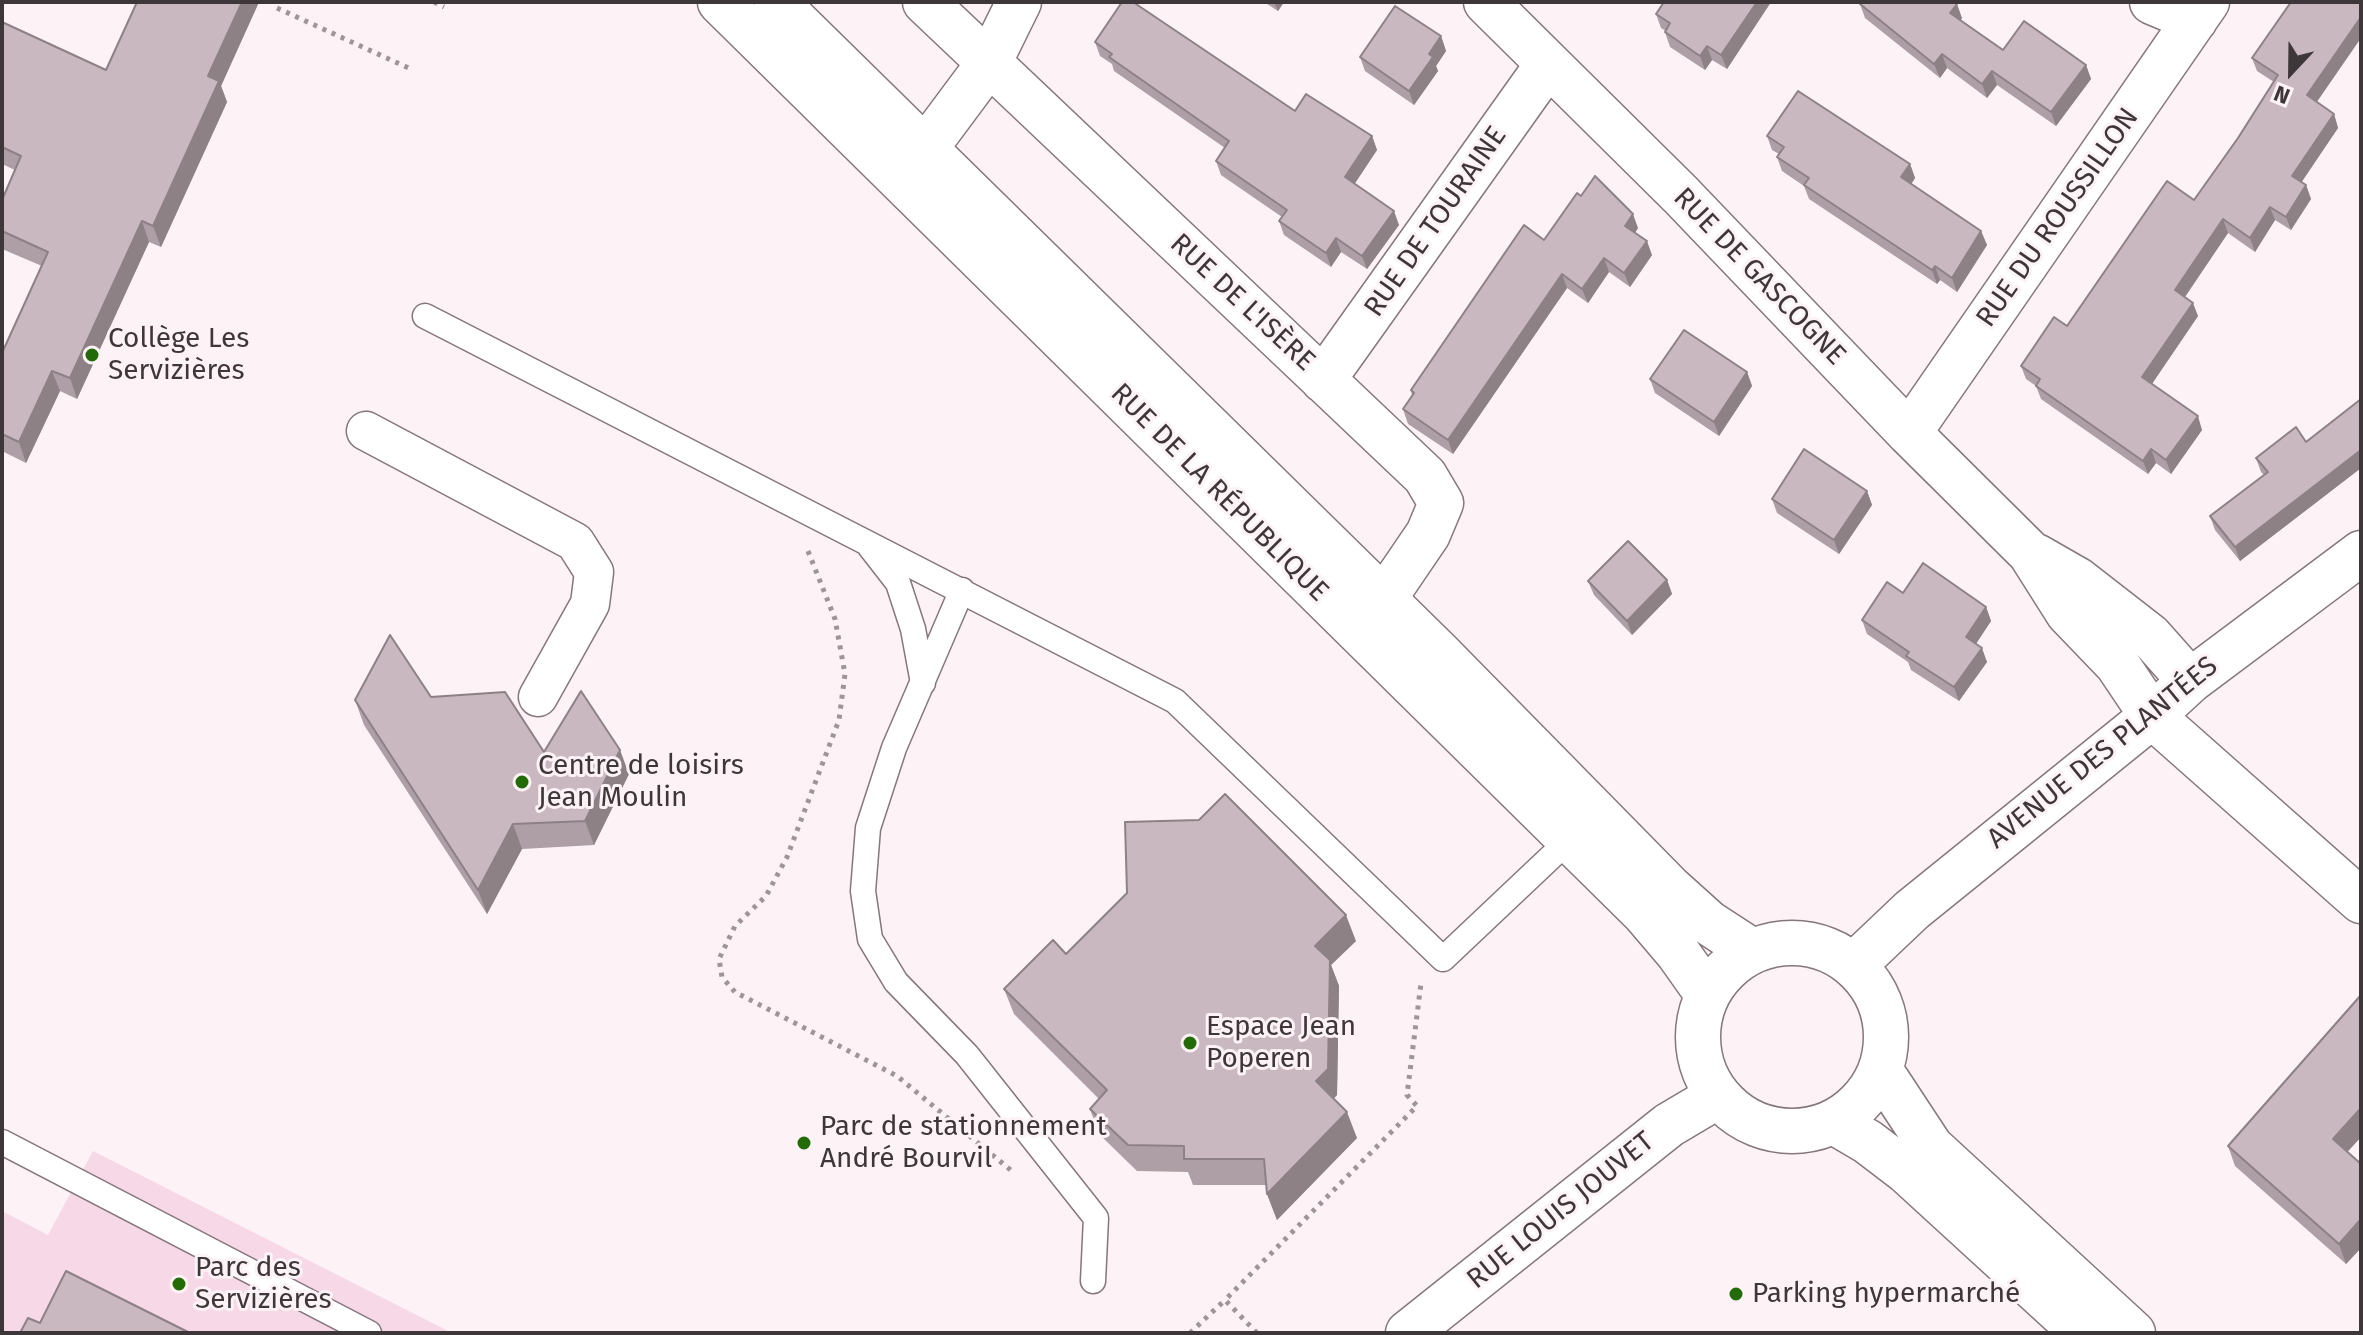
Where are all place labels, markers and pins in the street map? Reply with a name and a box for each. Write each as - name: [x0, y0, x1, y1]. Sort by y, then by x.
- place label: Collège Les Servizières: [108, 322, 249, 388]
- marker: Collège Les Servizières: [83, 346, 101, 364]
- place label: Centre de loisirs Jean Moulin: [538, 749, 744, 815]
- marker: Centre de loisirs Jean Moulin: [513, 773, 531, 791]
- place label: Espace Jean Poperen: [1206, 1010, 1356, 1076]
- marker: Espace Jean Poperen: [1181, 1034, 1199, 1052]
- place label: Parc de stationnement André Bourvil: [820, 1110, 1107, 1176]
- marker: Parc de stationnement André Bourvil: [795, 1134, 813, 1152]
- place label: Parc des Servizières: [195, 1251, 332, 1317]
- marker: Parc des Servizières: [170, 1275, 188, 1293]
- place label: Parking hypermarché: [1752, 1277, 2020, 1311]
- marker: Parking hypermarché: [1727, 1285, 1745, 1303]

